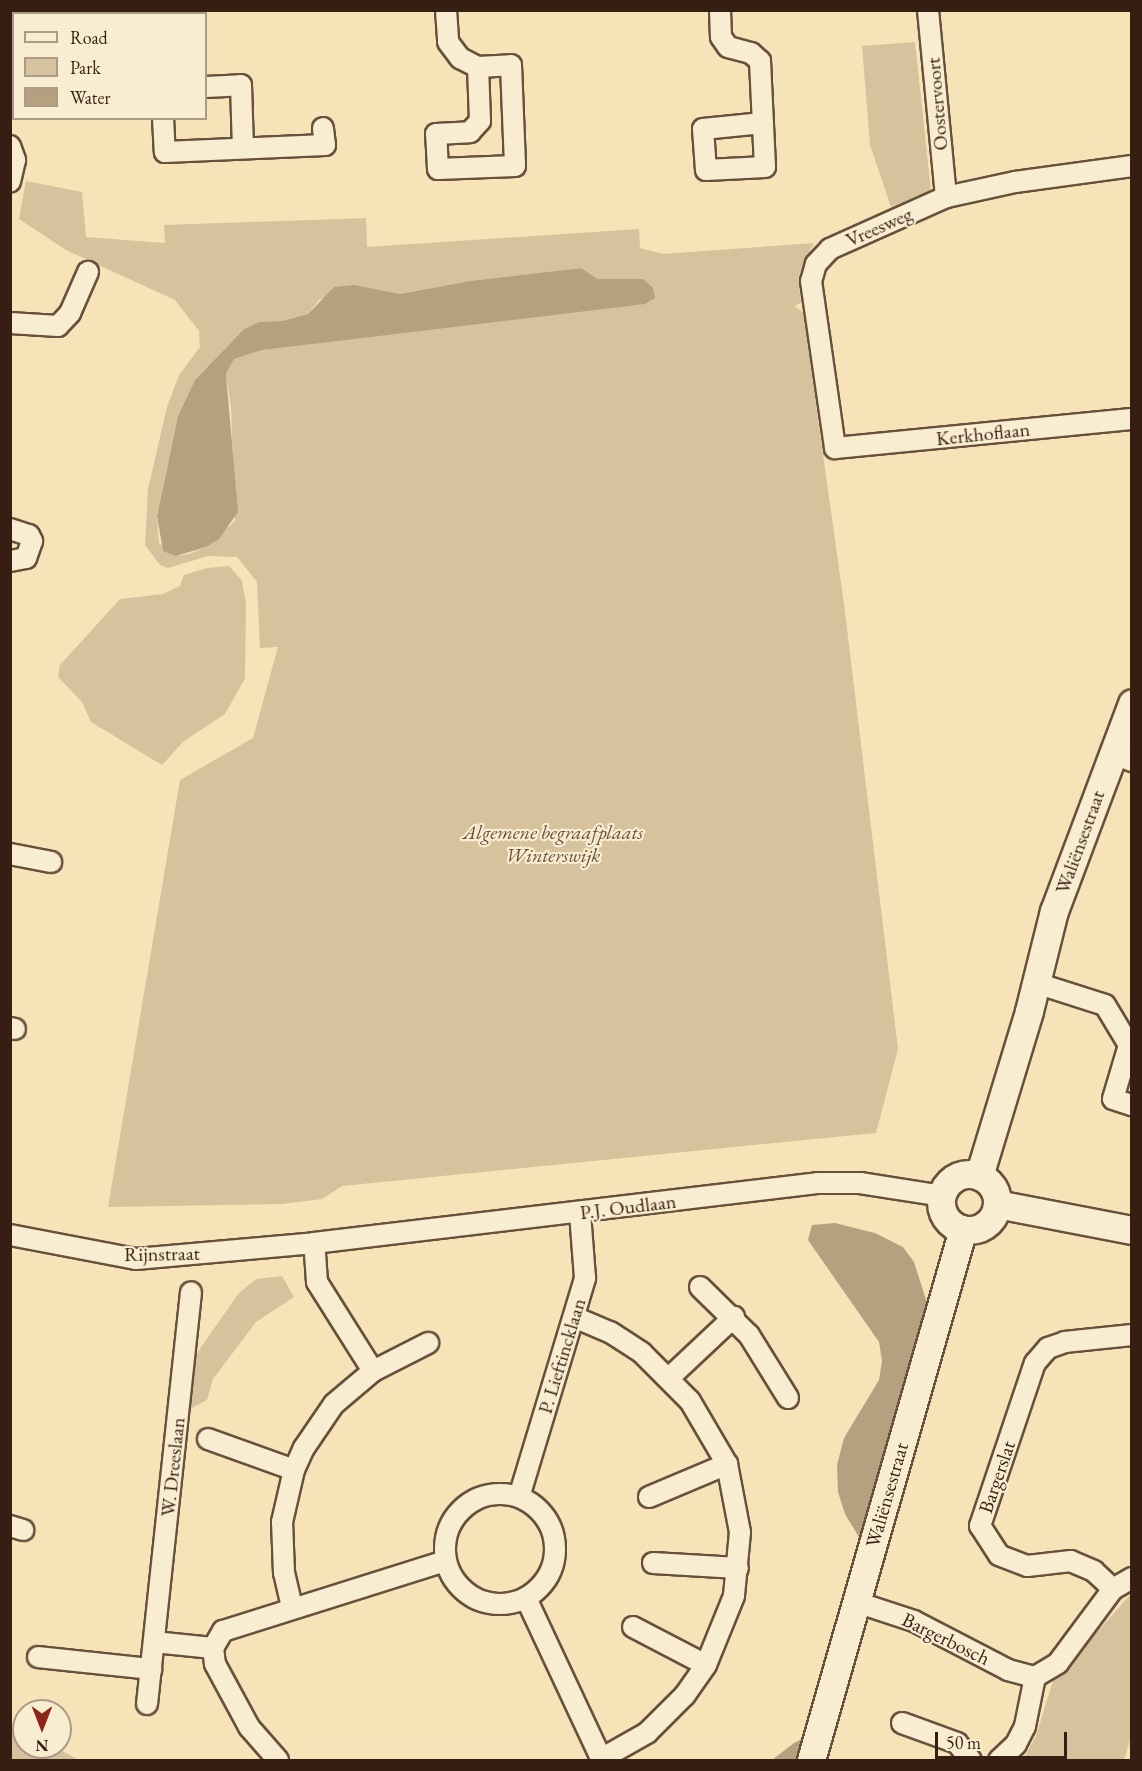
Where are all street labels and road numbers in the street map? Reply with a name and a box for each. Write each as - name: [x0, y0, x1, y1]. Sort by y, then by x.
- street label: Oostervoort: [921, 56, 953, 152]
- street label: Vreesweg: [842, 202, 916, 252]
- street label: Kerkhoflaan: [935, 417, 1031, 451]
- street label: Waliënsestraat: [1050, 787, 1110, 897]
- street label: P.J. Oudlaan: [579, 1189, 677, 1225]
- street label: Rijnstraat: [124, 1241, 200, 1267]
- street label: P. Lieftincklaan: [533, 1295, 591, 1417]
- street label: W. Dreeslaan: [156, 1416, 190, 1518]
- street label: Bargerslat: [973, 1438, 1021, 1516]
- street label: Waliënsestraat: [861, 1440, 913, 1550]
- street label: Bargerbosch: [898, 1607, 994, 1671]

